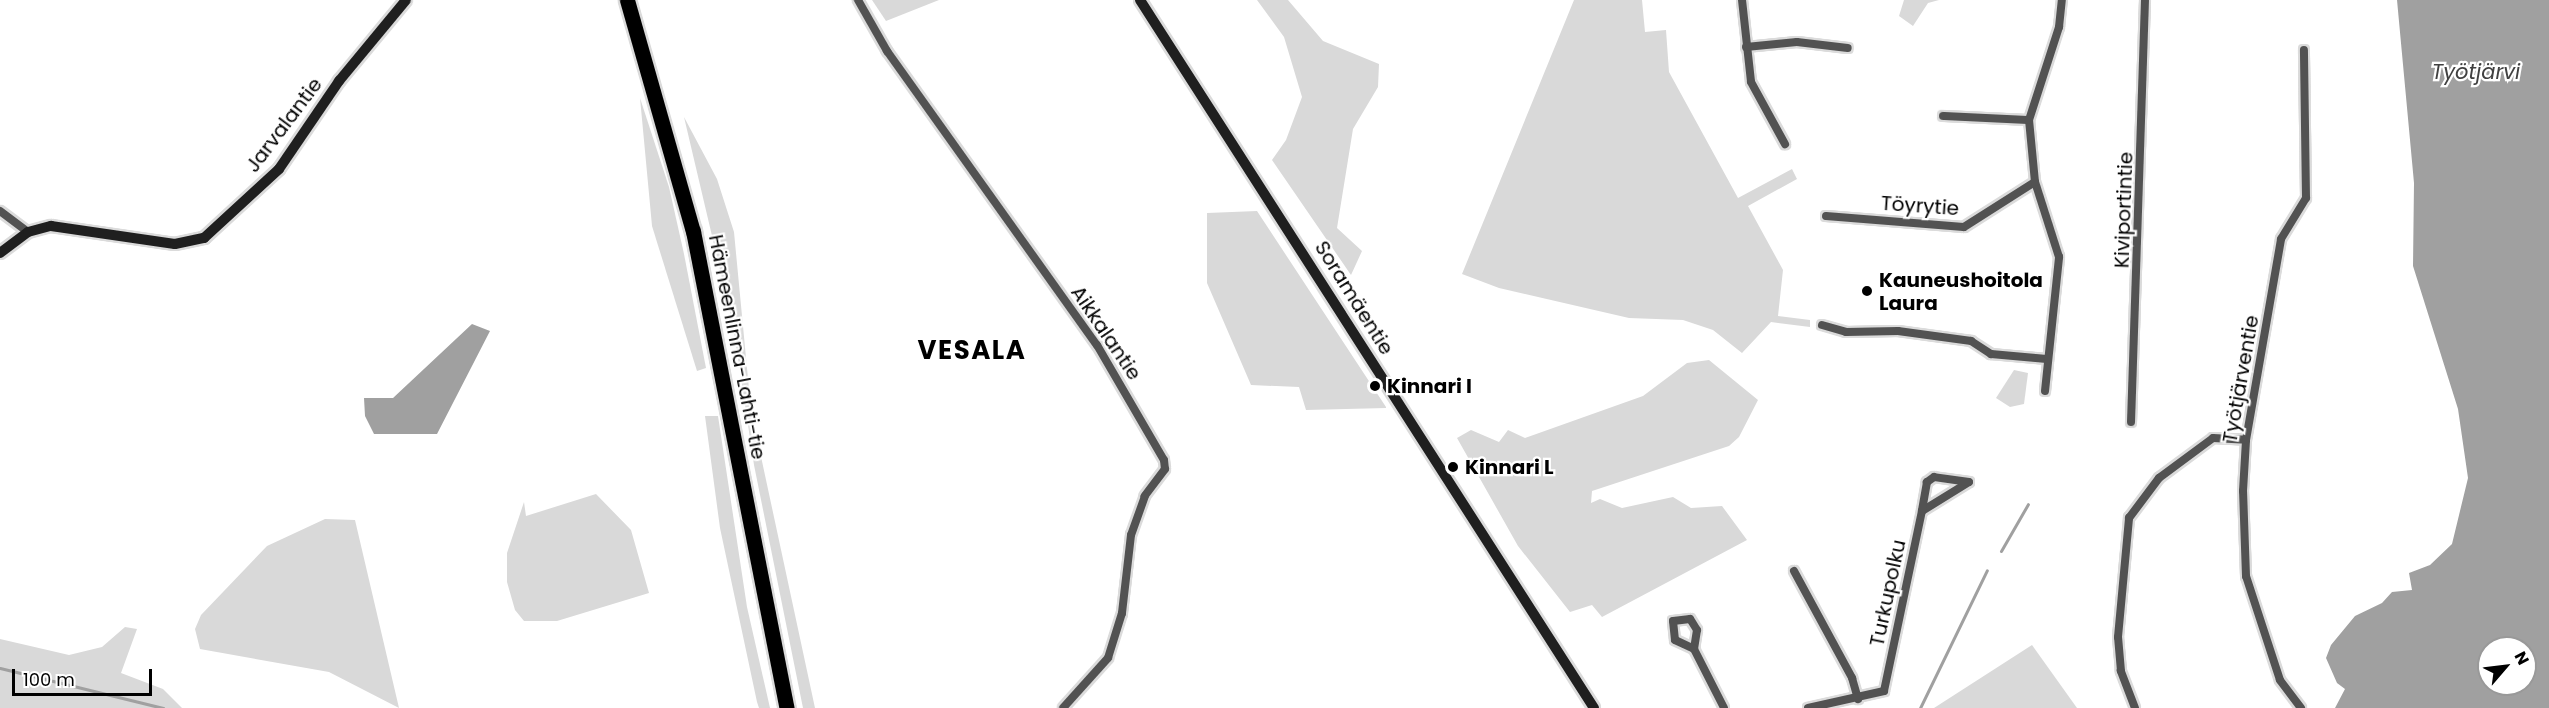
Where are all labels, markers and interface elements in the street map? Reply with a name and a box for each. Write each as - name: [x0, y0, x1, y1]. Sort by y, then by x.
- water label: Työtjärvi: [2432, 59, 2520, 85]
- street label: Jarvalantie: [241, 73, 327, 177]
- street label: Kiviportintie: [2110, 151, 2138, 269]
- street label: Töyrytie: [1880, 191, 1960, 221]
- street label: Hämeenlinna-Lahti-tie: [703, 233, 771, 461]
- street label: Soramäentie: [1310, 237, 1398, 359]
- place label: Kauneushoitola Laura: [1879, 268, 2043, 315]
- street label: Aikkalantie: [1066, 281, 1146, 385]
- marker: Kauneushoitola Laura: [1860, 284, 1874, 298]
- street label: Työtjärventie: [2218, 313, 2264, 445]
- district label: VESALA: [918, 335, 1026, 367]
- place label: Kinnari I: [1387, 374, 1472, 398]
- marker: Kinnari I: [1368, 379, 1382, 393]
- place label: Kinnari L: [1465, 455, 1554, 479]
- marker: Kinnari L: [1446, 460, 1460, 474]
- street label: Turkupolku: [1865, 537, 1911, 649]
- north arrow: [2477, 636, 2537, 696]
- text: N: [2509, 648, 2535, 669]
- scale bar: [15, 657, 154, 695]
- text: 100 m: [23, 667, 75, 692]

